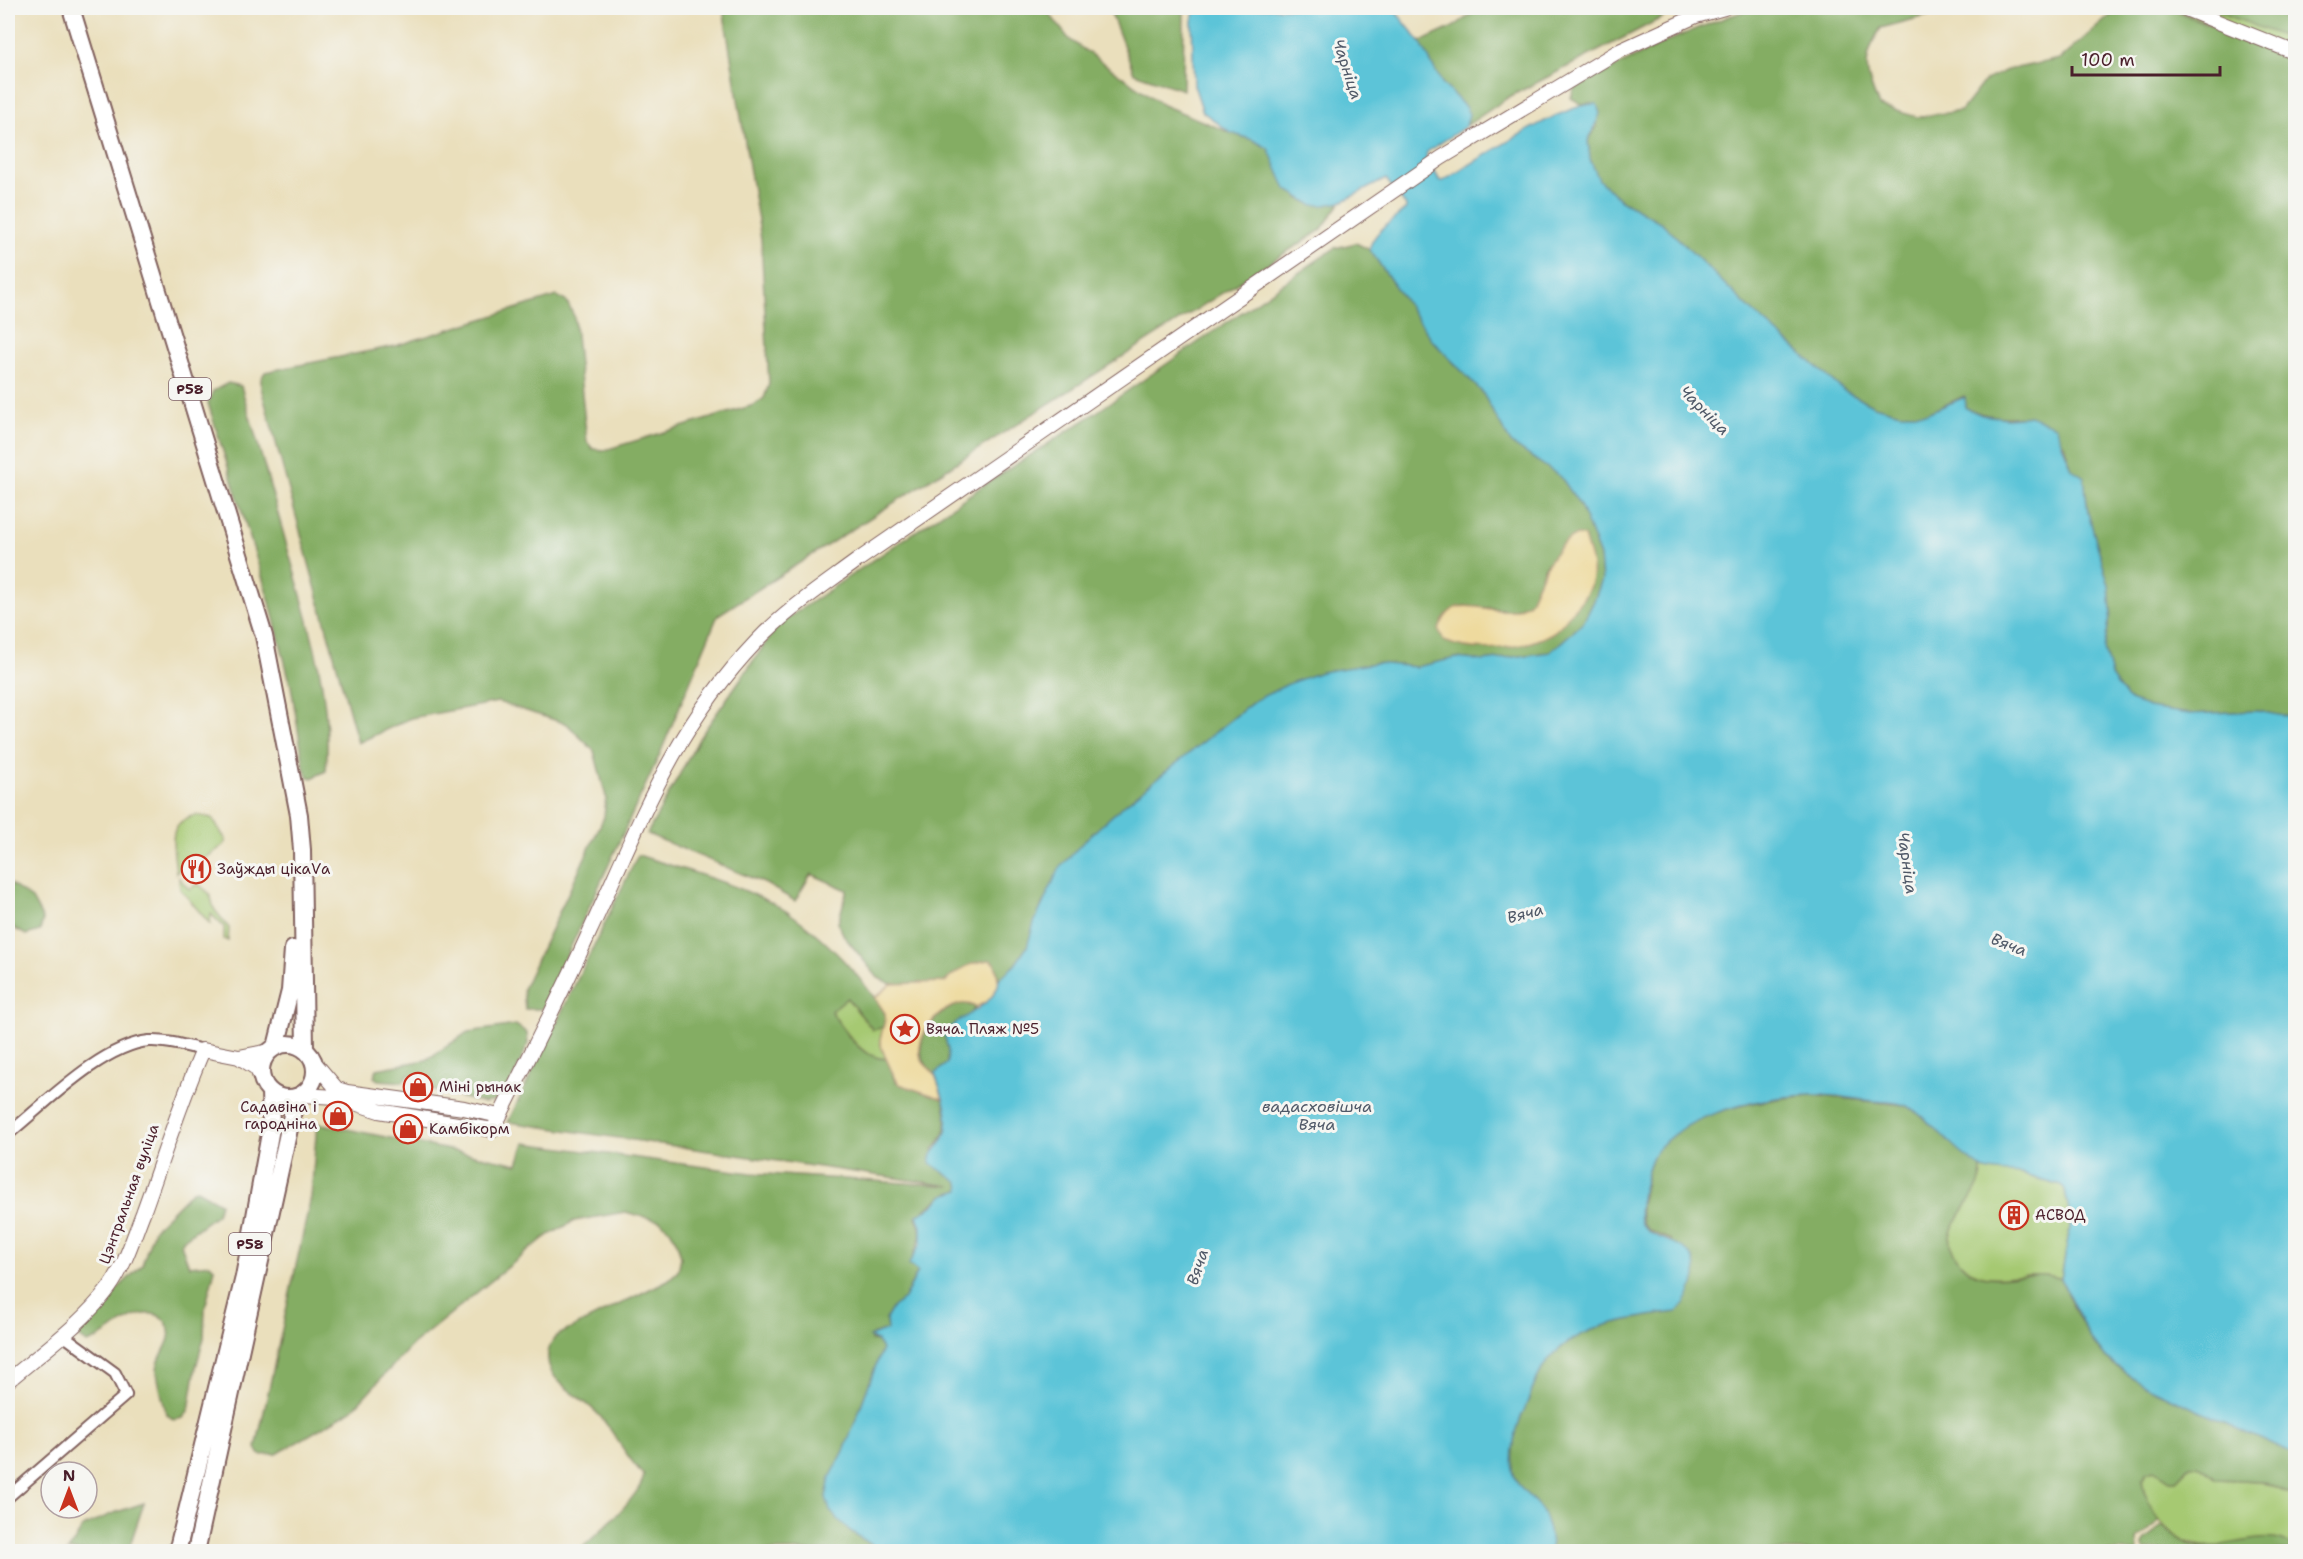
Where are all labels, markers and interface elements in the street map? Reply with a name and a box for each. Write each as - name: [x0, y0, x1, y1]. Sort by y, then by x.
- water label: Чарніца: [1328, 36, 1367, 102]
- scale bar: [2072, 39, 2220, 77]
- text: 100 m: [2081, 48, 2135, 72]
- road number: Р58: [169, 378, 211, 400]
- water label: Чарніца: [1675, 381, 1734, 440]
- water label: Чарніца: [1893, 831, 1922, 895]
- restaurant icon: Заўжды цікаVа: [180, 853, 212, 885]
- place label: Заўжды цікаVа: [217, 859, 331, 879]
- water label: Вяча: [1505, 899, 1546, 928]
- water label: Вяча: [1988, 928, 2030, 961]
- place icon: Вяча. Пляж №5: [889, 1013, 921, 1045]
- place label: Вяча. Пляж №5: [926, 1019, 1039, 1039]
- shop icon: Міні рынак: [402, 1071, 434, 1103]
- place label: Міні рынак: [439, 1077, 521, 1097]
- water label: вадасховішча Вяча: [1262, 1096, 1372, 1135]
- place label: Садавіна і гародніна: [240, 1097, 318, 1134]
- shop icon: Садавіна і гародніна: [322, 1100, 354, 1132]
- shop icon: Камбікорм: [392, 1113, 424, 1145]
- place label: Камбікорм: [429, 1119, 510, 1139]
- street label: Цэнтральная вуліца: [94, 1121, 164, 1267]
- building icon: АСВОД: [1998, 1199, 2030, 1231]
- place label: АСВОД: [2035, 1205, 2086, 1225]
- road number: Р58: [229, 1233, 271, 1255]
- water label: Вяча: [1182, 1246, 1213, 1288]
- north arrow: [39, 1460, 99, 1520]
- text: N: [63, 1465, 75, 1486]

